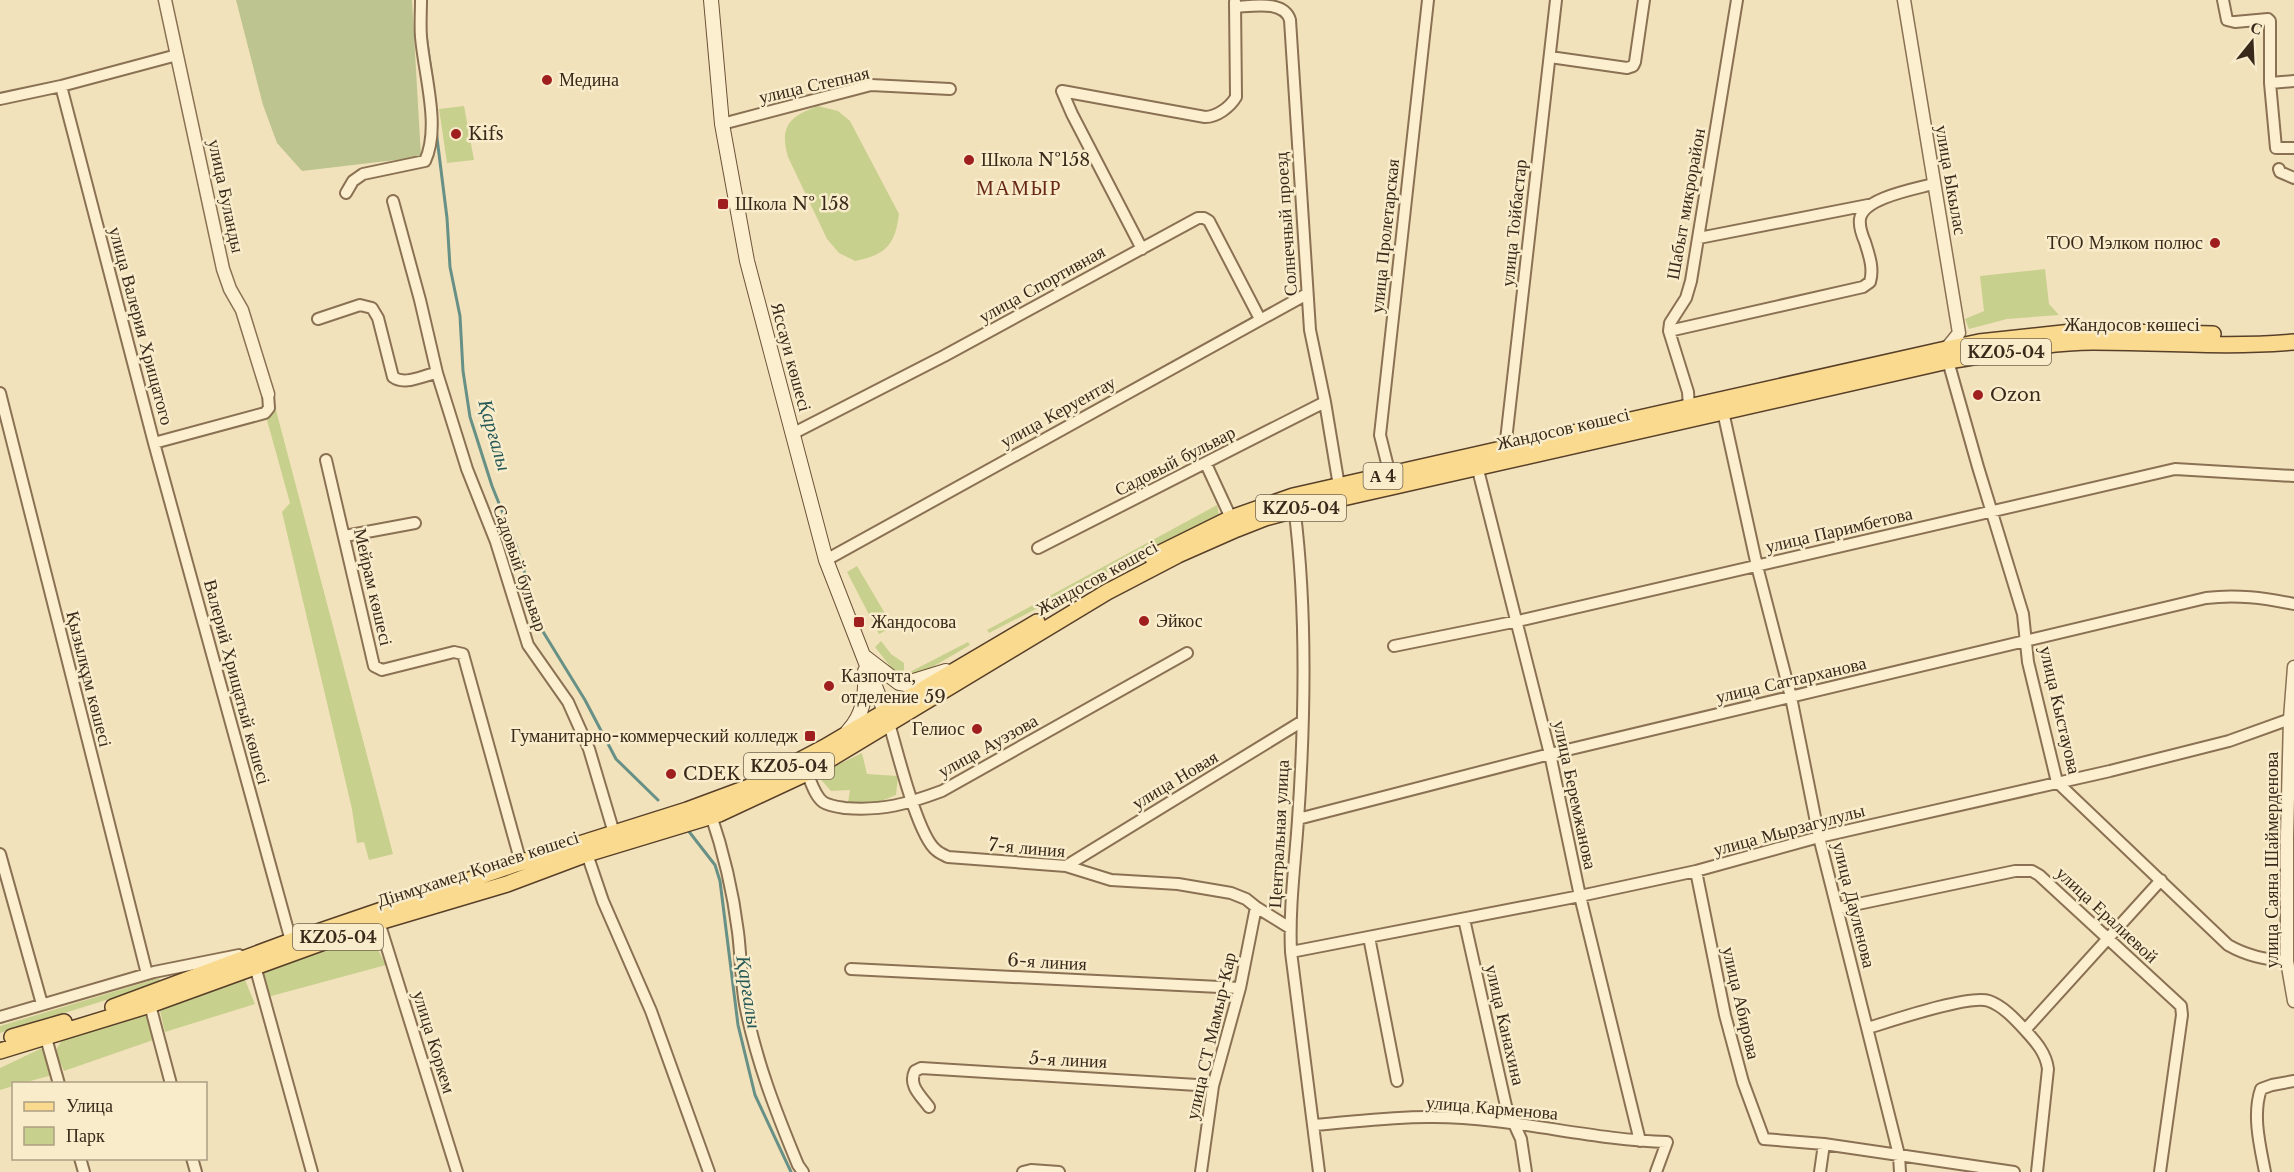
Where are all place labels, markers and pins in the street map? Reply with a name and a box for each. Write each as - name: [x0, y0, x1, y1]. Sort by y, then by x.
- place label: Медина: [559, 69, 619, 91]
- marker: Медина: [540, 73, 554, 87]
- place label: Kifs: [468, 123, 504, 145]
- marker: Kifs: [449, 127, 463, 141]
- place label: Школа №158: [981, 149, 1090, 171]
- marker: Школа №158: [962, 153, 976, 167]
- place label: Школа № 158: [735, 193, 849, 215]
- marker: Школа № 158: [716, 197, 730, 211]
- place label: ТОО Мэлком полюс: [2047, 232, 2203, 254]
- marker: ТОО Мэлком полюс: [2208, 236, 2222, 250]
- place label: Ozon: [1990, 384, 2041, 406]
- marker: Ozon: [1971, 388, 1985, 402]
- place label: Эйкос: [1156, 610, 1203, 632]
- place label: Жандосова: [871, 611, 956, 633]
- marker: Эйкос: [1137, 614, 1151, 628]
- marker: Жандосова: [852, 615, 866, 629]
- place label: Казпочта, отделение 59: [841, 665, 946, 708]
- marker: Казпочта, отделение 59: [822, 679, 836, 693]
- place label: Гелиос: [912, 718, 965, 740]
- marker: Гелиос: [970, 722, 984, 736]
- place label: Гуманитарно-коммерческий колледж: [511, 725, 799, 747]
- marker: Гуманитарно-коммерческий колледж: [803, 729, 817, 743]
- place label: CDEK: [683, 763, 741, 785]
- marker: CDEK: [664, 767, 678, 781]

